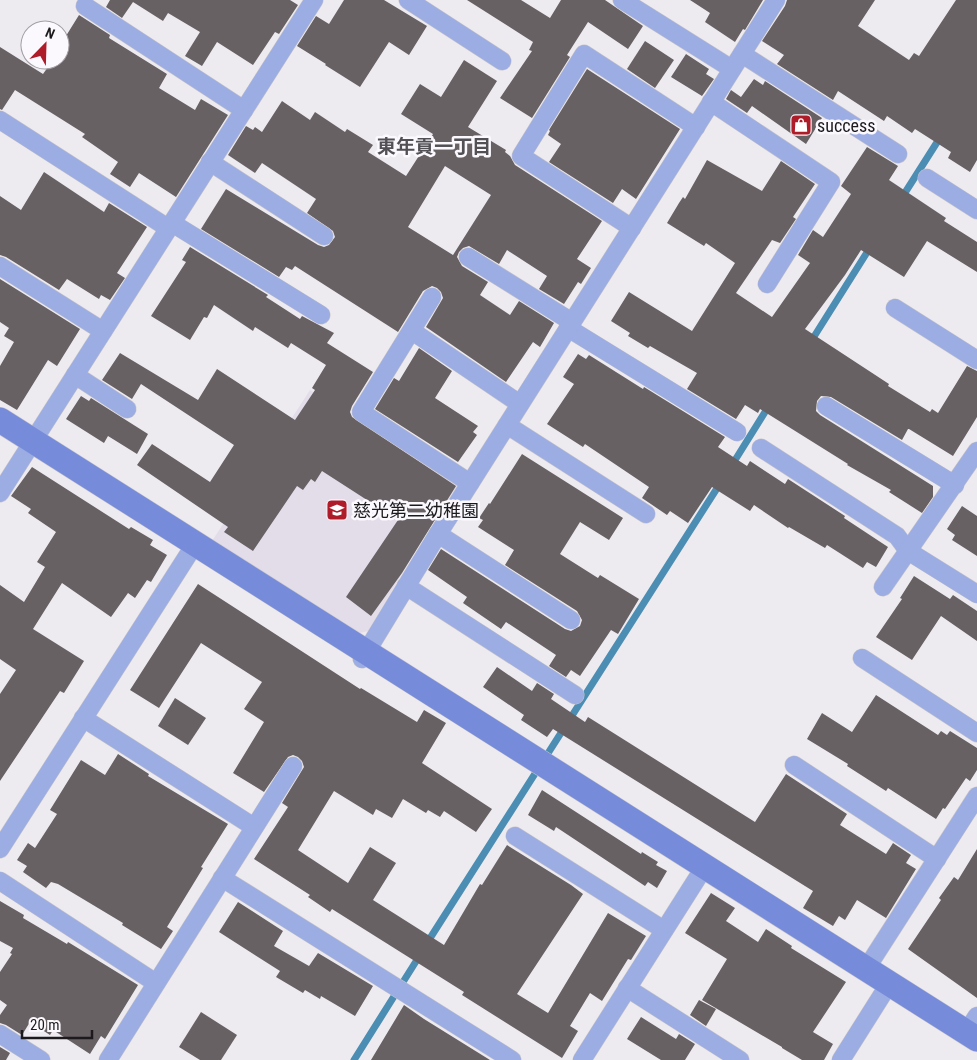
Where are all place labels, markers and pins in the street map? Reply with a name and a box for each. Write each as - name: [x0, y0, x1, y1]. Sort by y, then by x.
- shop icon: success: [789, 113, 813, 137]
- place label: success: [817, 115, 875, 136]
- school or university icon: 慈光第二幼稚園: [325, 498, 349, 522]
- place label: 慈光第二幼稚園: [353, 500, 479, 521]

